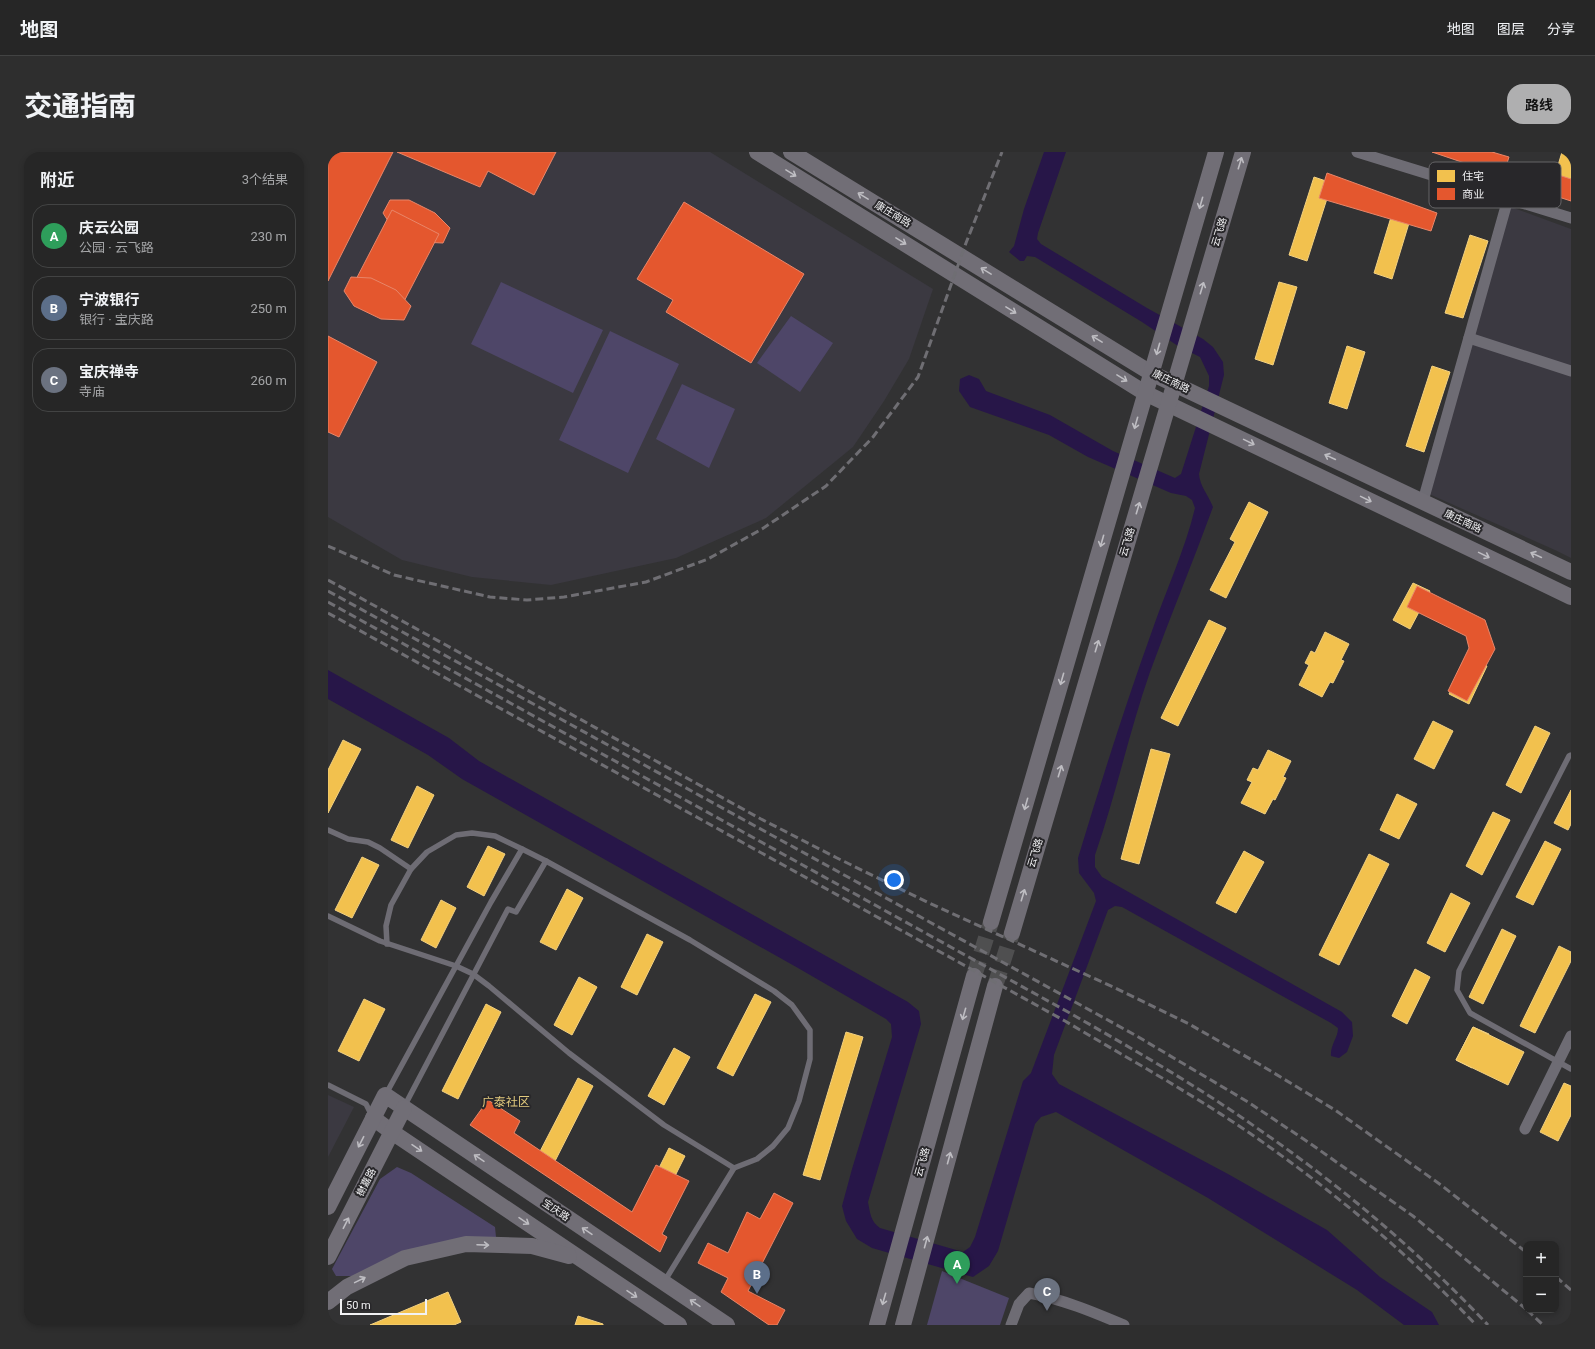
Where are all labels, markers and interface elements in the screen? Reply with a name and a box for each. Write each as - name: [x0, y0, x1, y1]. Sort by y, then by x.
- text: 地图: [20, 18, 58, 41]
- text: 地图: [1447, 21, 1475, 37]
- text: 图层: [1497, 21, 1525, 37]
- text: 分享: [1547, 21, 1575, 37]
- button: 路线: [1507, 84, 1571, 124]
- text: 交通指南: [24, 90, 136, 123]
- one-way arrow: [1237, 157, 1244, 170]
- legend: [1429, 162, 1561, 208]
- one-way arrow: [785, 168, 796, 177]
- text: 附近: [40, 170, 74, 190]
- text: 住宅: [1462, 170, 1484, 183]
- text: 3个结果: [242, 172, 288, 187]
- text: 商业: [1462, 188, 1484, 201]
- one-way arrow: [858, 192, 869, 200]
- one-way arrow: [1197, 196, 1204, 209]
- street label: 康庄南路: [873, 199, 913, 229]
- street label: 云飞路: [1209, 216, 1229, 248]
- text: 庆云公园: [79, 219, 139, 237]
- text: A: [50, 229, 58, 244]
- text: 230 m: [250, 229, 287, 244]
- one-way arrow: [895, 237, 906, 245]
- text: 公园 · 云飞路: [79, 240, 154, 255]
- one-way arrow: [981, 267, 992, 275]
- one-way arrow: [1199, 281, 1206, 294]
- text: 宁波银行: [79, 291, 139, 309]
- text: B: [50, 301, 58, 316]
- text: 250 m: [250, 301, 287, 316]
- one-way arrow: [1006, 305, 1017, 314]
- text: 银行 · 宝庆路: [79, 312, 154, 327]
- one-way arrow: [1092, 335, 1103, 343]
- one-way arrow: [1154, 343, 1161, 356]
- text: 宝庆禅寺: [79, 363, 139, 381]
- street label: 康庄南路: [1151, 367, 1191, 395]
- text: C: [50, 373, 58, 388]
- text: 260 m: [250, 373, 287, 388]
- one-way arrow: [1116, 374, 1127, 382]
- text: 寺庙: [79, 384, 105, 399]
- one-way arrow: [1132, 417, 1139, 430]
- one-way arrow: [1243, 439, 1255, 447]
- one-way arrow: [1324, 453, 1336, 460]
- one-way arrow: [1360, 496, 1372, 503]
- one-way arrow: [1135, 502, 1142, 515]
- street label: 康庄南路: [1443, 508, 1483, 534]
- street label: 云飞路: [1117, 526, 1137, 558]
- one-way arrow: [1098, 534, 1105, 547]
- one-way arrow: [1530, 551, 1542, 558]
- one-way arrow: [1477, 552, 1489, 559]
- one-way arrow: [1094, 640, 1101, 653]
- one-way arrow: [1058, 672, 1065, 685]
- one-way arrow: [1057, 764, 1064, 777]
- one-way arrow: [1022, 797, 1029, 810]
- street label: 云飞路: [1025, 837, 1045, 869]
- your location: [884, 870, 904, 890]
- one-way arrow: [1020, 889, 1027, 902]
- one-way arrow: [960, 1007, 967, 1020]
- district label: 广泰社区: [482, 1095, 530, 1109]
- one-way arrow: [357, 1136, 364, 1148]
- one-way arrow: [411, 1144, 422, 1153]
- street label: 云飞路: [913, 1146, 931, 1178]
- one-way arrow: [945, 1152, 953, 1165]
- one-way arrow: [474, 1154, 485, 1162]
- street label: 榭嘉路: [354, 1166, 378, 1198]
- street label: 宝庆路: [540, 1197, 572, 1223]
- one-way arrow: [342, 1217, 350, 1229]
- one-way arrow: [519, 1217, 530, 1225]
- one-way arrow: [582, 1227, 593, 1235]
- one-way arrow: [923, 1236, 930, 1249]
- one-way arrow: [476, 1241, 489, 1248]
- map controls: [1523, 1241, 1559, 1313]
- button: +: [1523, 1241, 1559, 1277]
- pin: A: [944, 1251, 970, 1284]
- pin: B: [744, 1261, 770, 1294]
- one-way arrow: [354, 1276, 366, 1283]
- button: −: [1523, 1277, 1559, 1313]
- pin: C: [1034, 1278, 1060, 1311]
- one-way arrow: [626, 1290, 637, 1298]
- one-way arrow: [880, 1293, 887, 1306]
- scale bar: [340, 1297, 427, 1316]
- text: 50 m: [346, 1299, 371, 1312]
- one-way arrow: [690, 1299, 701, 1307]

